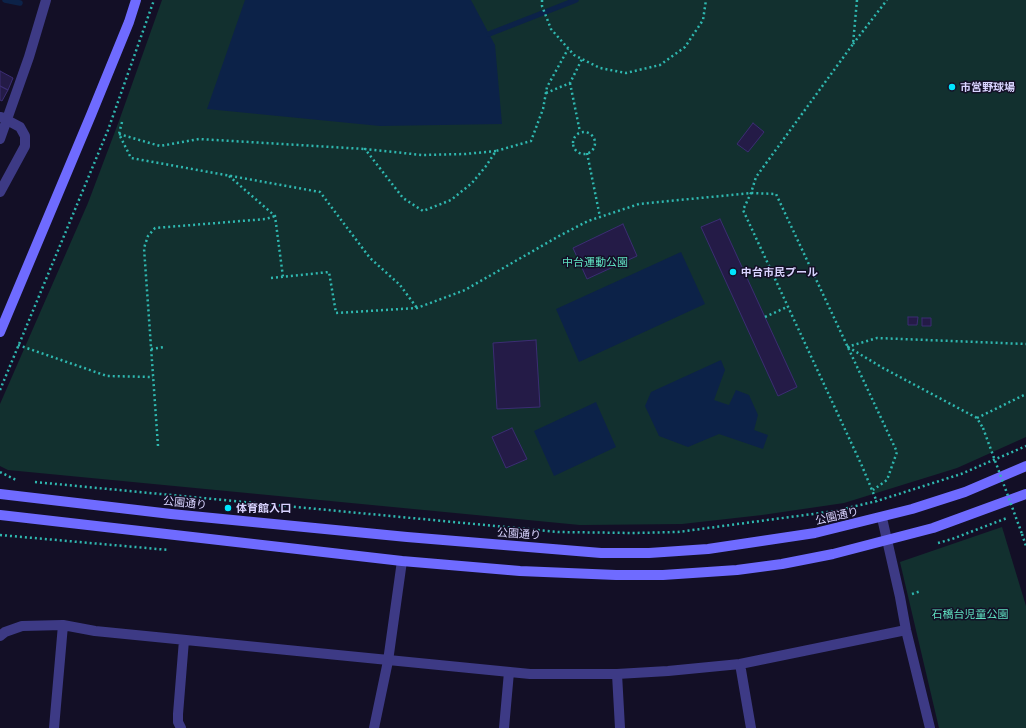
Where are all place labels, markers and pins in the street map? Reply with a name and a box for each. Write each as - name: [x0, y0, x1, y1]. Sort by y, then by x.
- place label: 市営野球場: [960, 80, 1015, 94]
- marker: 市営野球場: [947, 82, 957, 92]
- place label: 中台市民プール: [741, 265, 818, 279]
- marker: 中台市民プール: [728, 267, 738, 277]
- place label: 体育館入口: [236, 501, 291, 515]
- marker: 体育館入口: [223, 503, 233, 513]

